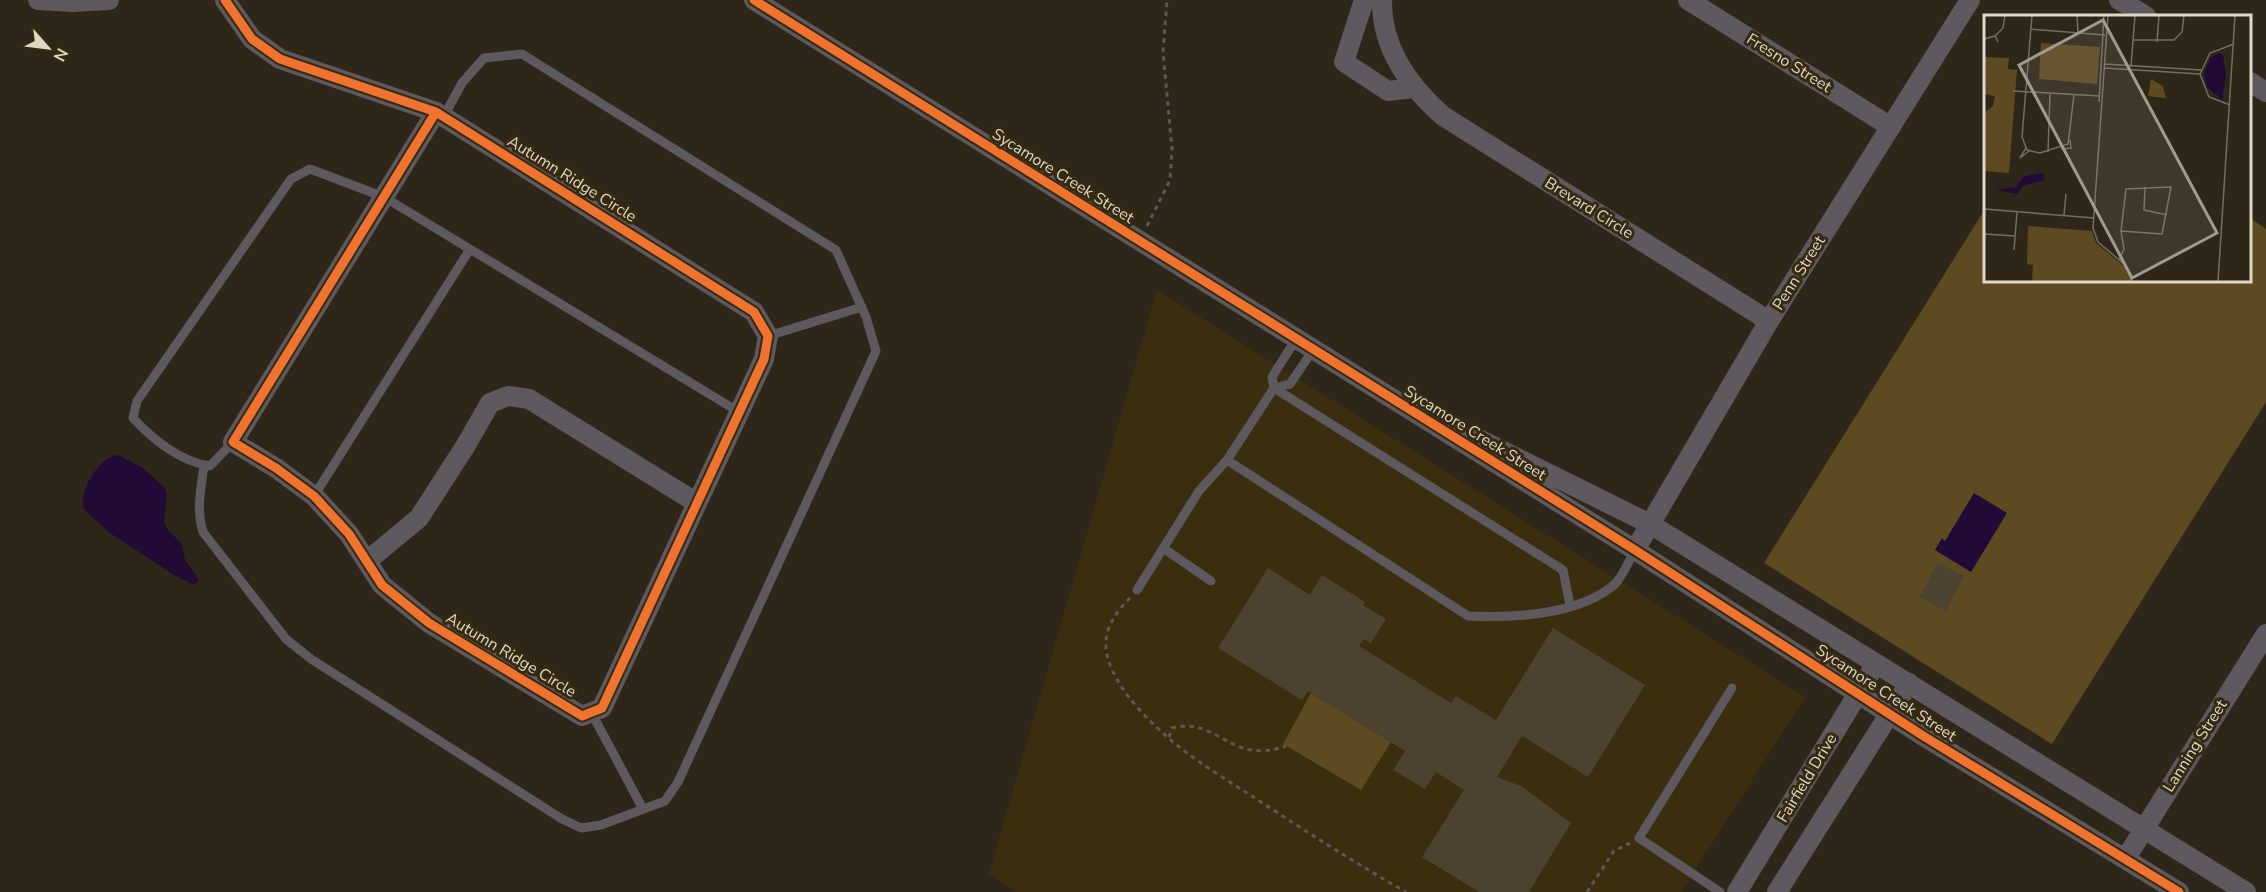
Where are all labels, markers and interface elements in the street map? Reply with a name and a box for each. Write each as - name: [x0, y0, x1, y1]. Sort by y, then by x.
- inset map: [1984, 15, 2251, 282]
- north arrow: [18, 18, 78, 78]
- street label: Fresno Street: [1742, 28, 1836, 98]
- text: N: [48, 44, 73, 65]
- street label: Sycamore Creek Street: [988, 123, 1139, 229]
- street label: Autumn Ridge Circle: [503, 130, 641, 228]
- street label: Brevard Circle: [1540, 172, 1638, 244]
- street label: Penn Street: [1767, 231, 1831, 315]
- street label: Sycamore Creek Street: [1400, 380, 1551, 486]
- street label: Autumn Ridge Circle: [442, 607, 580, 703]
- street label: Sycamore Creek Street: [1811, 639, 1961, 747]
- street label: Lanning Street: [2158, 695, 2232, 796]
- street label: Fairfield Drive: [1772, 729, 1842, 827]

